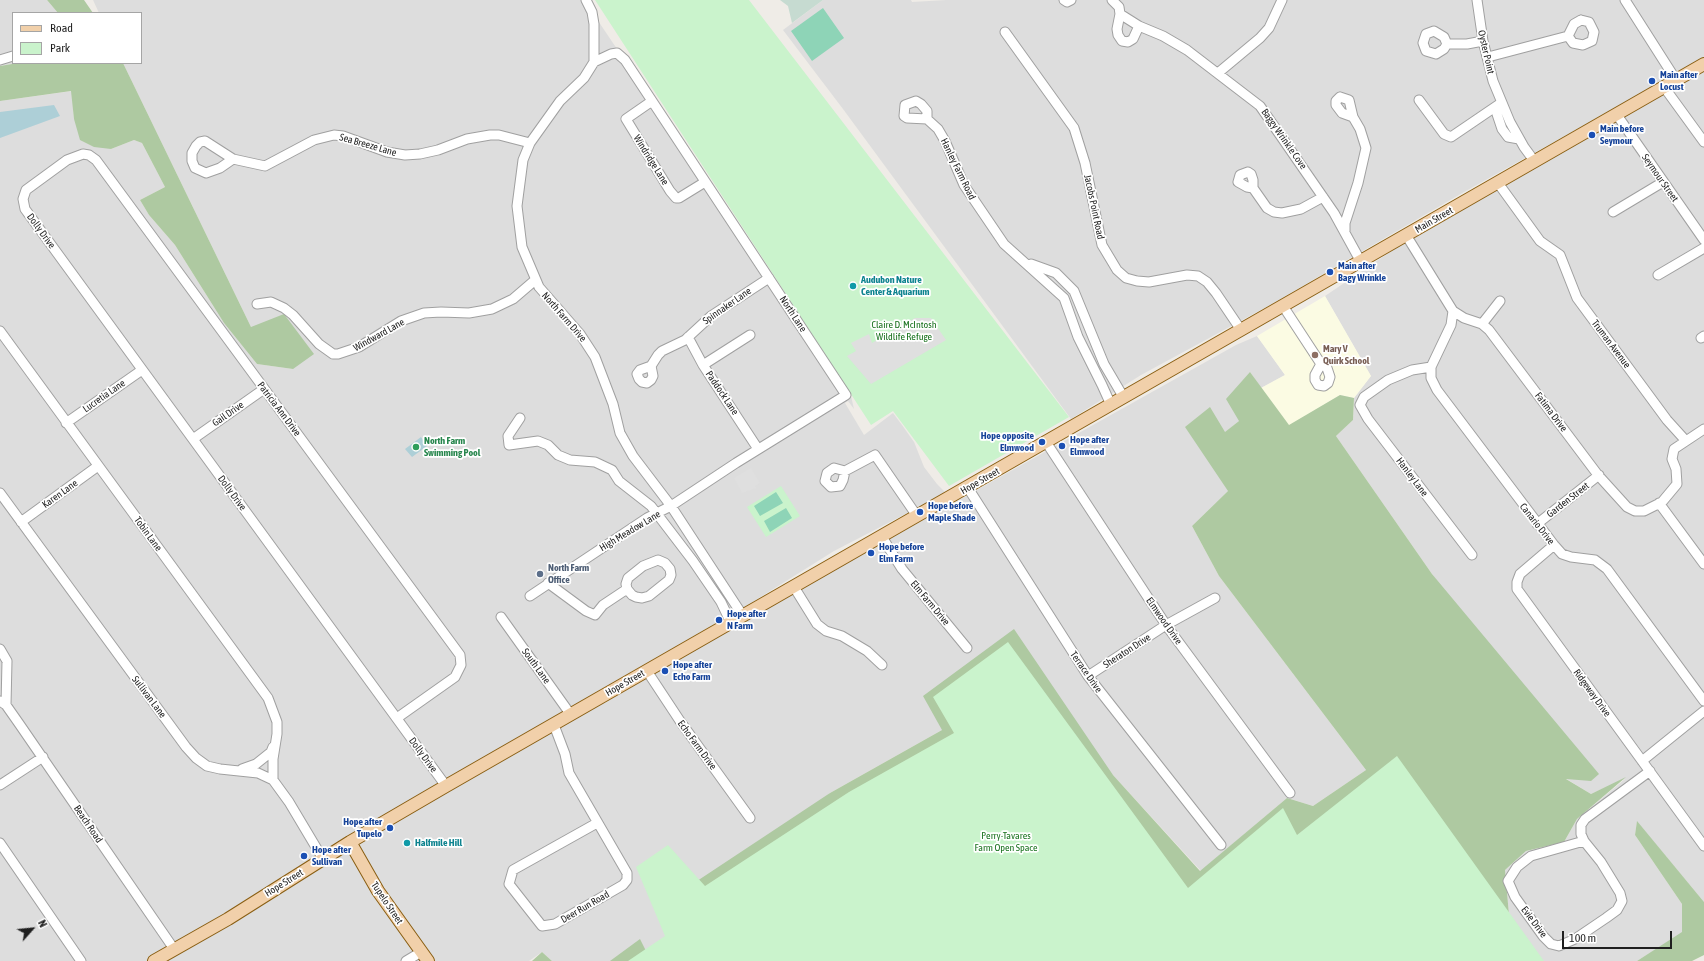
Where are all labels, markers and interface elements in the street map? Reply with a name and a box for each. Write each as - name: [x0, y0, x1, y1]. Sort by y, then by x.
- legend: [12, 12, 142, 64]
- text: Road: [50, 21, 73, 35]
- street label: Oyster Point: [1475, 29, 1497, 75]
- text: Park: [50, 41, 70, 55]
- place label: Main after Locust: [1660, 69, 1698, 92]
- marker: Main after Locust: [1647, 76, 1657, 86]
- street label: Baggy Wrinkle Cove: [1259, 106, 1309, 172]
- place label: Main before Seymour: [1600, 123, 1644, 146]
- marker: Main before Seymour: [1587, 130, 1597, 140]
- street label: Sea Breeze Lane: [338, 131, 398, 159]
- street label: Windridge Lane: [631, 133, 671, 187]
- street label: Hanley Farm Road: [938, 136, 978, 202]
- street label: Seymour Street: [1639, 152, 1681, 204]
- street label: Jacobs Point Road: [1081, 174, 1107, 240]
- street label: Main Street: [1413, 204, 1455, 236]
- street label: Dolly Drive: [24, 211, 58, 251]
- place label: Main after Bagy Wrinkle: [1338, 260, 1386, 284]
- marker: Main after Bagy Wrinkle: [1325, 267, 1335, 277]
- place label: Audubon Nature Center & Aquarium: [861, 274, 929, 298]
- marker: Audubon Nature Center & Aquarium: [848, 281, 858, 291]
- street label: Spinnaker Lane: [700, 285, 754, 327]
- street label: North Farm Drive: [539, 290, 589, 344]
- street label: North Lane: [777, 294, 809, 334]
- street label: Windward Lane: [351, 316, 407, 354]
- street label: Truman Avenue: [1589, 318, 1633, 370]
- park label: Claire D. McIntosh Wildlife Refuge: [871, 319, 937, 342]
- place label: Mary V Quirk School: [1323, 343, 1369, 366]
- marker: Mary V Quirk School: [1310, 350, 1320, 360]
- street label: Paddock Lane: [703, 369, 741, 417]
- street label: Lucretia Lane: [80, 377, 128, 415]
- street label: Patricia Ann Drive: [255, 379, 303, 439]
- street label: Fatima Drive: [1532, 390, 1570, 434]
- street label: Gail Drive: [210, 399, 246, 429]
- place label: Hope opposite Elmwood: [981, 430, 1034, 454]
- place label: Hope after Elmwood: [1070, 434, 1109, 458]
- place label: North Farm Swimming Pool: [424, 435, 480, 458]
- marker: Hope opposite Elmwood: [1037, 437, 1047, 447]
- marker: Hope after Elmwood: [1057, 441, 1067, 451]
- marker: North Farm Swimming Pool: [411, 442, 421, 452]
- street label: Hanley Lane: [1393, 455, 1431, 499]
- street label: Hope Street: [958, 465, 1002, 497]
- street label: Dolly Drive: [215, 473, 249, 513]
- street label: Karen Lane: [40, 477, 80, 511]
- street label: Garden Street: [1544, 480, 1592, 520]
- place label: Hope before Maple Shade: [928, 500, 976, 524]
- street label: Canario Drive: [1517, 501, 1557, 547]
- marker: Hope before Maple Shade: [915, 507, 925, 517]
- street label: High Meadow Lane: [597, 508, 663, 554]
- street label: Tobin Lane: [131, 514, 165, 554]
- place label: Hope before Elm Farm: [879, 541, 924, 564]
- marker: Hope before Elm Farm: [866, 548, 876, 558]
- place label: North Farm Office: [548, 562, 589, 586]
- marker: North Farm Office: [535, 569, 545, 579]
- street label: Elm Farm Drive: [908, 578, 952, 628]
- street label: Elmwood Drive: [1143, 595, 1185, 647]
- place label: Hope after N Farm: [727, 608, 766, 632]
- marker: Hope after N Farm: [714, 615, 724, 625]
- street label: Sheraton Drive: [1101, 631, 1153, 671]
- street label: South Lane: [519, 646, 553, 686]
- street label: Terrace Drive: [1067, 649, 1105, 695]
- place label: Hope after Echo Farm: [673, 659, 712, 682]
- marker: Hope after Echo Farm: [660, 666, 670, 676]
- street label: Hope Street: [603, 667, 647, 699]
- street label: Ridgeway Drive: [1571, 667, 1613, 719]
- street label: Sullivan Lane: [129, 674, 169, 720]
- street label: Echo Farm Drive: [675, 718, 719, 772]
- street label: Dolly Drive: [406, 735, 440, 775]
- street label: Beach Road: [71, 803, 105, 845]
- place label: Hope after Tupelo: [343, 816, 382, 840]
- marker: Hope after Tupelo: [385, 823, 395, 833]
- park label: Perry-Tavares Farm Open Space: [974, 830, 1038, 854]
- place label: Halfmile Hill: [415, 837, 462, 849]
- marker: Halfmile Hill: [402, 838, 412, 848]
- place label: Hope after Sullivan: [312, 844, 351, 868]
- marker: Hope after Sullivan: [299, 851, 309, 861]
- street label: Hope Street: [263, 866, 305, 900]
- street label: Tupelo Street: [368, 880, 406, 926]
- street label: Deer Run Road: [559, 888, 611, 926]
- street label: Evie Drive: [1518, 904, 1550, 940]
- north arrow: [12, 909, 52, 949]
- text: N: [36, 918, 50, 929]
- scale bar: [1564, 923, 1674, 949]
- text: 100 m: [1569, 931, 1596, 945]

